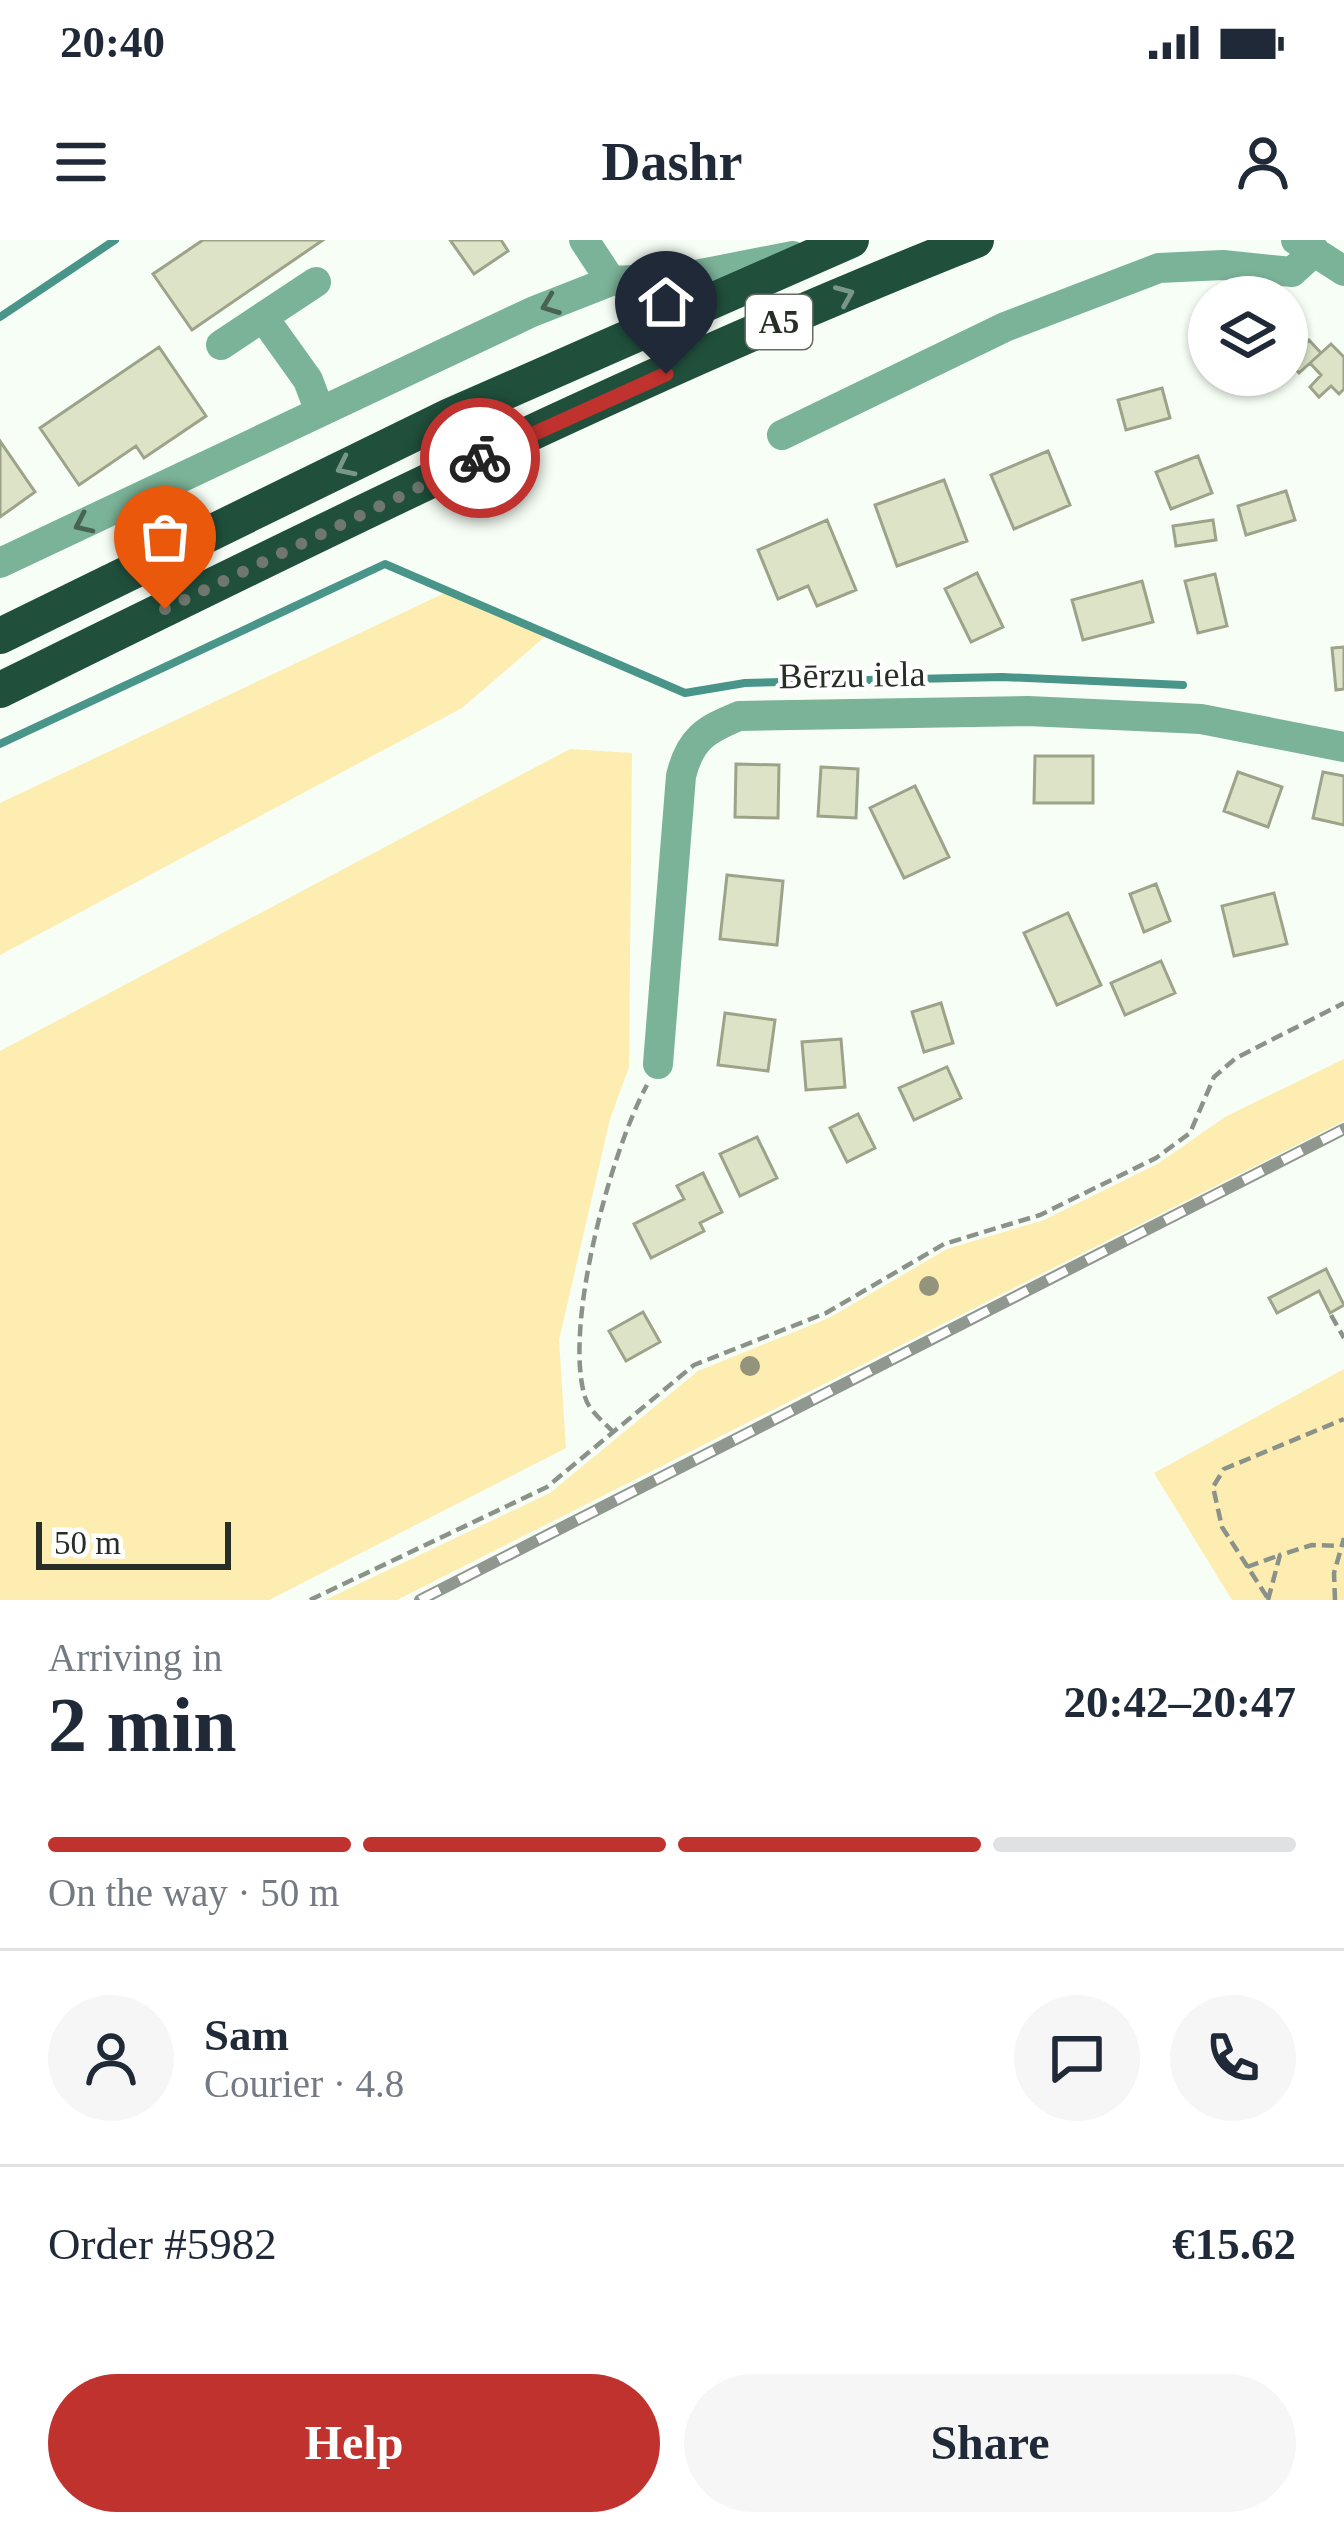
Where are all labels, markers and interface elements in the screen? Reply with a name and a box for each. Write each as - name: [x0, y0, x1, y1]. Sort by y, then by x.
- text: 20:40: [60, 17, 165, 67]
- icon: menu: [48, 129, 114, 195]
- icon: person: [1230, 129, 1296, 195]
- text: Dashr: [601, 132, 743, 192]
- pin: [615, 251, 717, 374]
- icon: home: [633, 269, 699, 335]
- map controls: [1188, 276, 1308, 396]
- button: layers: [1188, 276, 1308, 396]
- one-way arrow: [833, 285, 855, 309]
- one-way arrow: [541, 290, 562, 315]
- road number: A5: [746, 295, 812, 349]
- courier: [420, 398, 540, 518]
- icon: bike: [447, 425, 513, 491]
- one-way arrow: [336, 453, 357, 477]
- pin: [114, 486, 216, 609]
- icon: bag: [132, 504, 198, 570]
- one-way arrow: [74, 510, 95, 533]
- street label: Bērzu iela: [778, 654, 926, 696]
- scale bar: [36, 1516, 231, 1569]
- text: 50 m: [54, 1525, 121, 1561]
- text: Arriving in: [48, 1636, 222, 1679]
- text: 20:42–20:47: [1064, 1677, 1296, 1727]
- text: 2 min: [48, 1681, 237, 1768]
- text: On the way · 50 m: [48, 1871, 339, 1914]
- button: person: [48, 1995, 174, 2121]
- button: chat: [1014, 1995, 1140, 2121]
- button: phone: [1170, 1995, 1296, 2121]
- text: Sam: [204, 2010, 289, 2060]
- text: Courier · 4.8: [204, 2062, 404, 2105]
- text: Order #5982: [48, 2219, 277, 2269]
- text: €15.62: [1172, 2219, 1296, 2269]
- button: Help: [48, 2374, 660, 2512]
- button: Share: [684, 2374, 1296, 2512]

